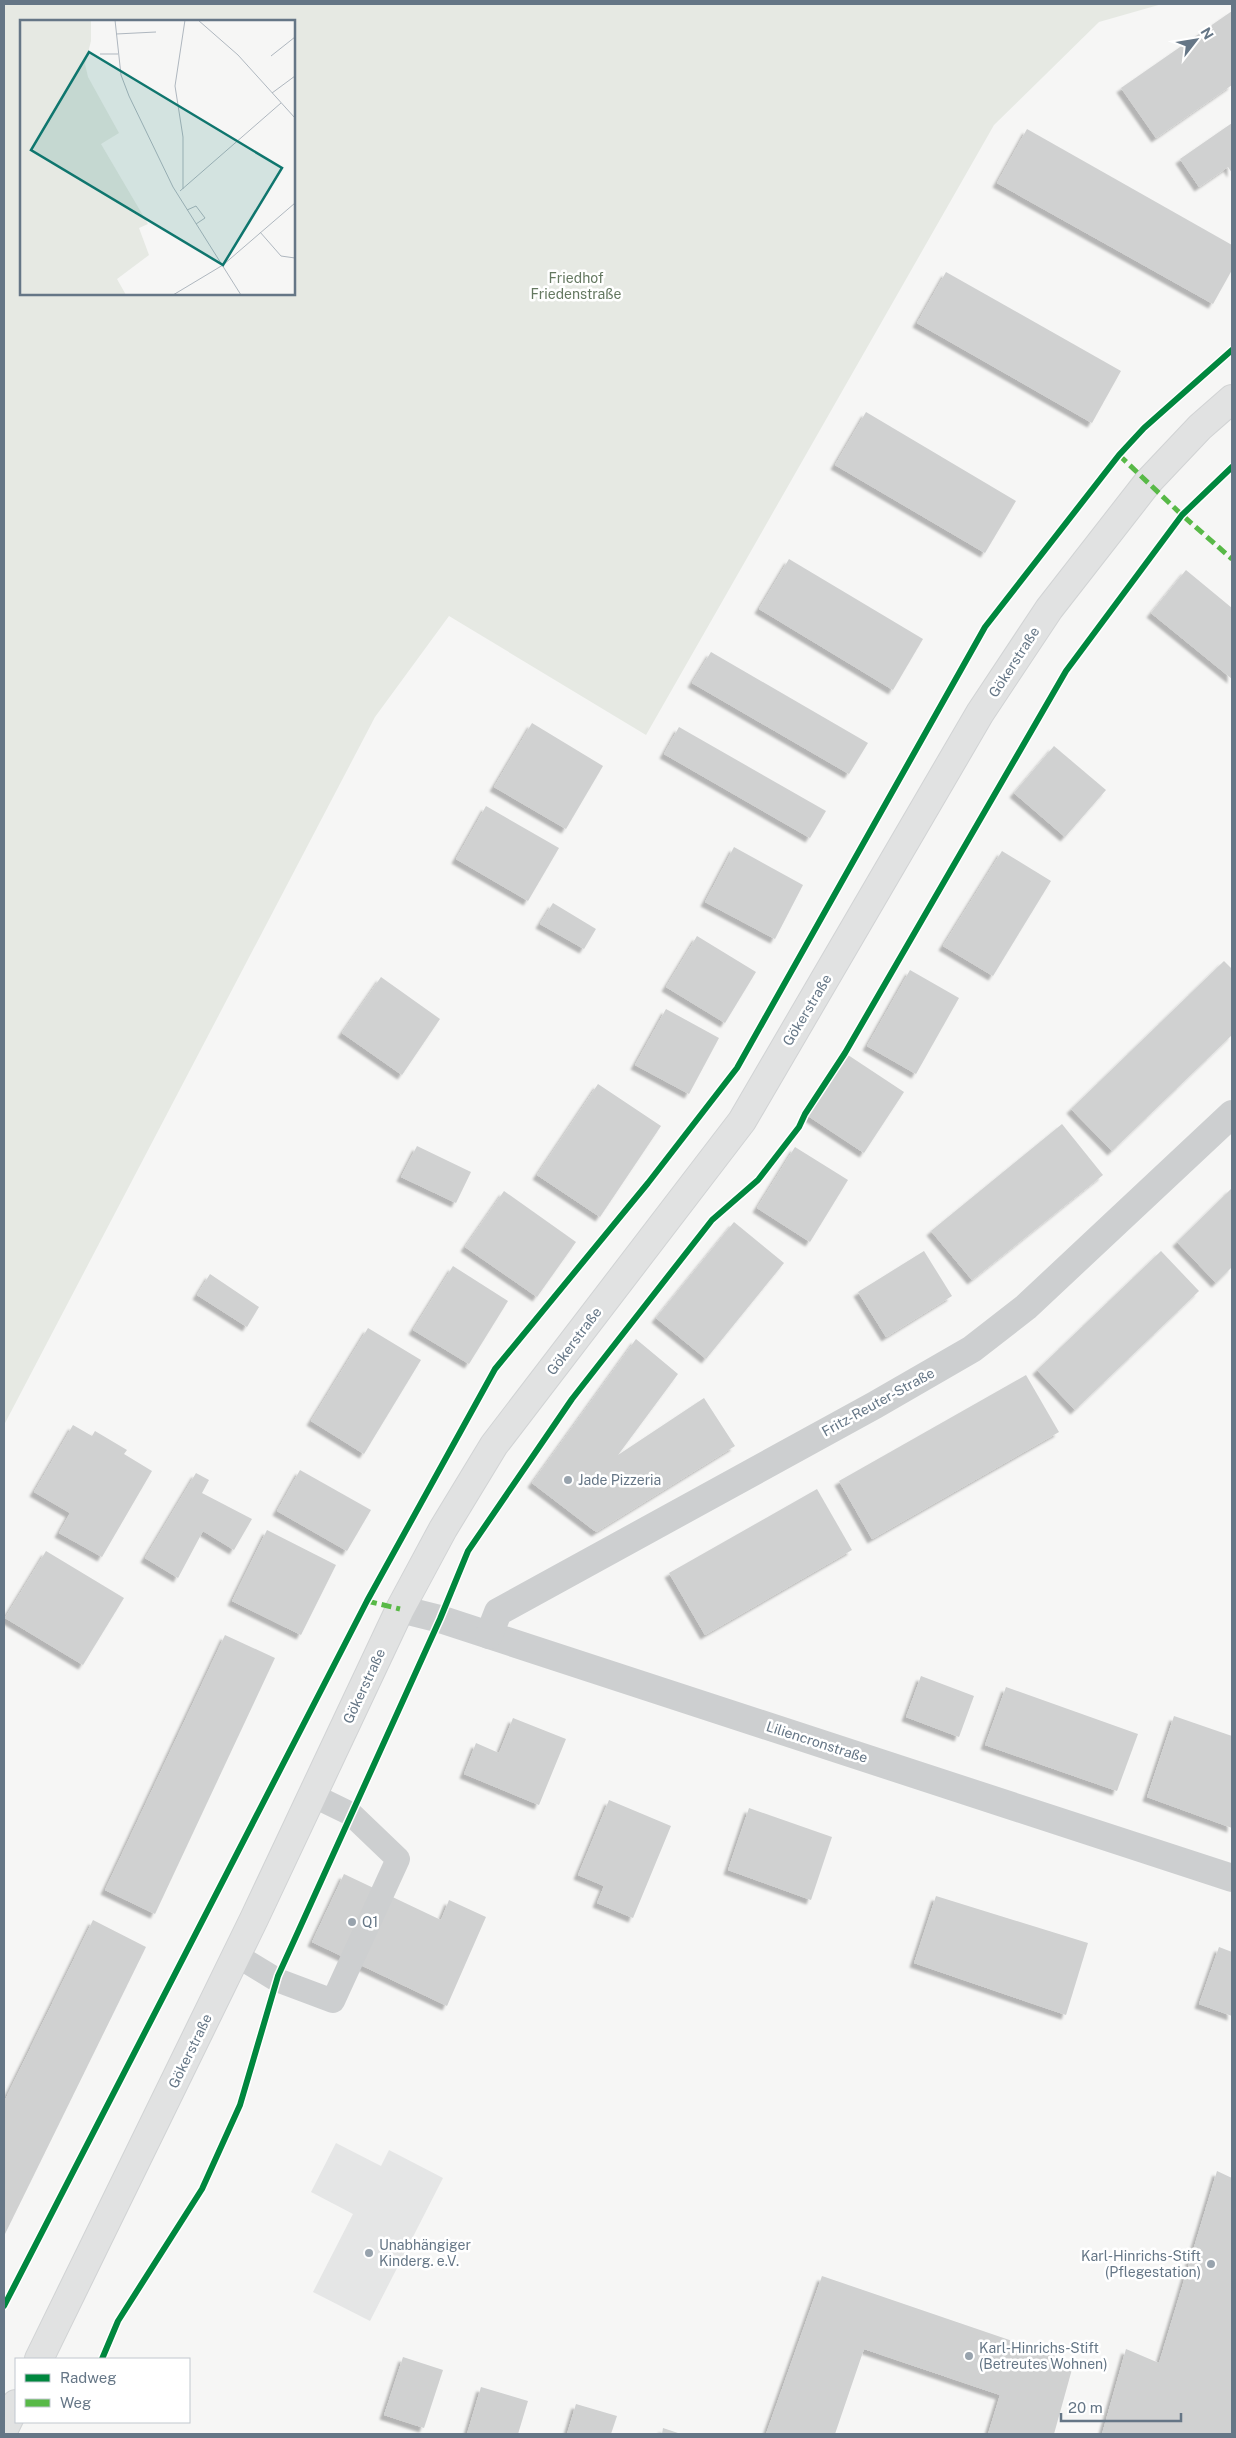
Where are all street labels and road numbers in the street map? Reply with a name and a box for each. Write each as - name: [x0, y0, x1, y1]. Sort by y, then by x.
- street label: Gökerstraße: [985, 624, 1043, 700]
- street label: Gökerstraße: [779, 971, 835, 1049]
- street label: Gökerstraße: [543, 1304, 605, 1378]
- street label: Fritz-Reuter-Straße: [819, 1364, 937, 1440]
- street label: Gökerstraße: [340, 1646, 388, 1726]
- street label: Liliencronstraße: [764, 1718, 870, 1766]
- street label: Gökerstraße: [165, 2011, 215, 2091]

